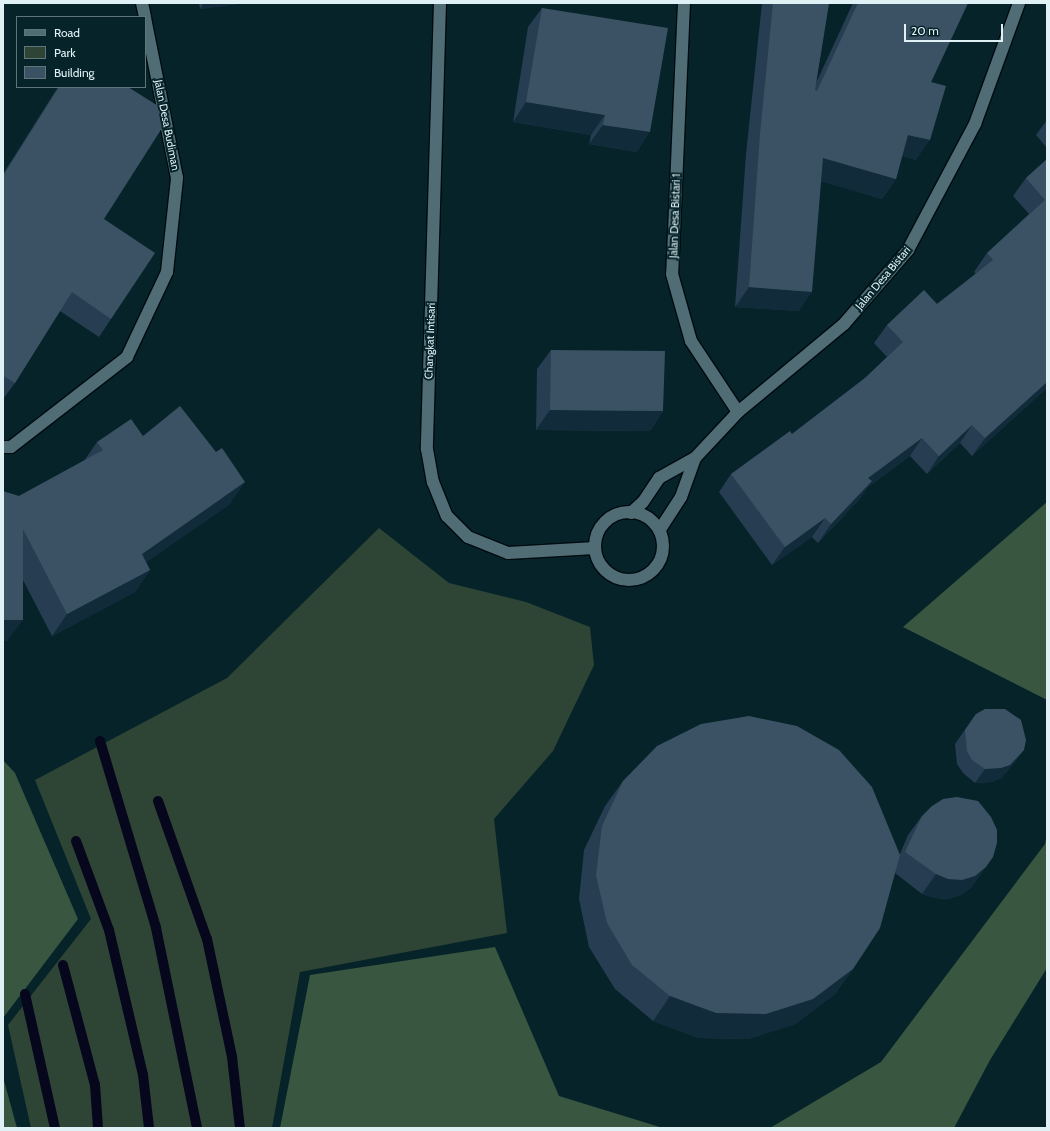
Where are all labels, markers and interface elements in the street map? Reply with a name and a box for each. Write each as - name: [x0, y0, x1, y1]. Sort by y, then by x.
- legend: [16, 16, 146, 88]
- scale bar: [906, 16, 1005, 42]
- text: 20 m: [911, 23, 939, 38]
- text: Road: [54, 25, 80, 40]
- text: Park: [54, 45, 76, 60]
- text: Building: [54, 65, 95, 80]
- street label: Jalan Desa Budiman: [152, 79, 182, 171]
- street label: Jalan Desa Bistari 1: [667, 174, 683, 258]
- street label: Jalan Desa Bistari: [853, 244, 913, 312]
- street label: Changkat Intisari: [422, 303, 438, 379]

